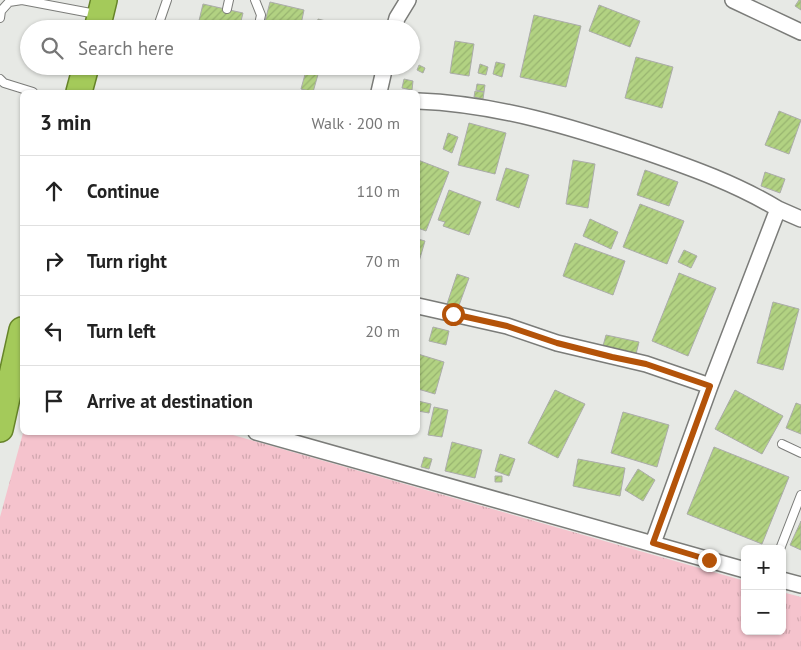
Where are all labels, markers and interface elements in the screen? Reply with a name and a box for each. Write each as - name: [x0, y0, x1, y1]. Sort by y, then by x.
- search box: [20, 20, 420, 75]
- icon: search: [38, 34, 66, 62]
- text: Search here: [78, 36, 174, 60]
- text: 3 min: [40, 109, 91, 136]
- text: Walk · 200 m: [311, 113, 400, 133]
- icon: ahead: [40, 177, 68, 205]
- text: Continue: [87, 179, 159, 203]
- text: 110 m: [357, 181, 400, 201]
- icon: right: [40, 247, 68, 275]
- text: Turn right: [87, 249, 167, 273]
- text: 70 m: [365, 251, 400, 271]
- route start: [442, 303, 465, 326]
- icon: left: [40, 317, 68, 345]
- text: Turn left: [87, 319, 156, 343]
- text: 20 m: [365, 321, 400, 341]
- icon: arrive: [40, 387, 68, 415]
- text: Arrive at destination: [87, 389, 253, 413]
- map controls: [741, 545, 786, 635]
- button: +: [741, 545, 786, 590]
- route end: [698, 549, 721, 572]
- button: −: [741, 590, 786, 635]

